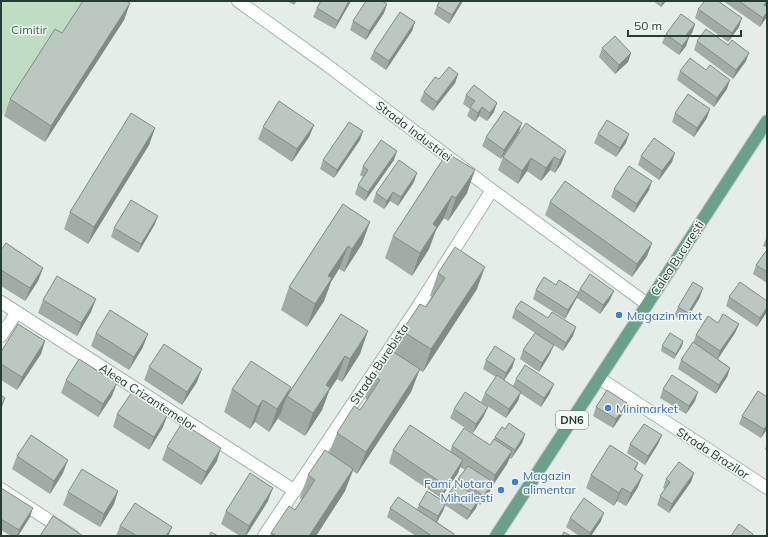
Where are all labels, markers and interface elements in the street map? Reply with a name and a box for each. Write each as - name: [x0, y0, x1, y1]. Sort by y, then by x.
- scale bar: [628, 12, 741, 38]
- text: 50 m: [634, 18, 662, 33]
- park label: Cimitir: [11, 22, 48, 37]
- street label: Strada Industriei: [373, 97, 455, 165]
- street label: Calea București: [647, 217, 708, 299]
- place label: Magazin mixt: [627, 308, 702, 323]
- marker: Magazin mixt: [614, 310, 624, 320]
- street label: Strada Burebista: [347, 321, 411, 407]
- street label: Aleea Crizantemelor: [97, 360, 200, 434]
- place label: Minimarket: [616, 401, 678, 416]
- marker: Minimarket: [603, 403, 613, 413]
- road number: DN6: [556, 411, 588, 429]
- street label: Strada Brazilor: [674, 424, 753, 482]
- place label: Magazin alimentar: [523, 468, 576, 497]
- place label: Fami Notara Mihailesti: [424, 476, 493, 505]
- marker: Magazin alimentar: [510, 477, 520, 487]
- marker: Fami Notara Mihailesti: [496, 485, 506, 495]

